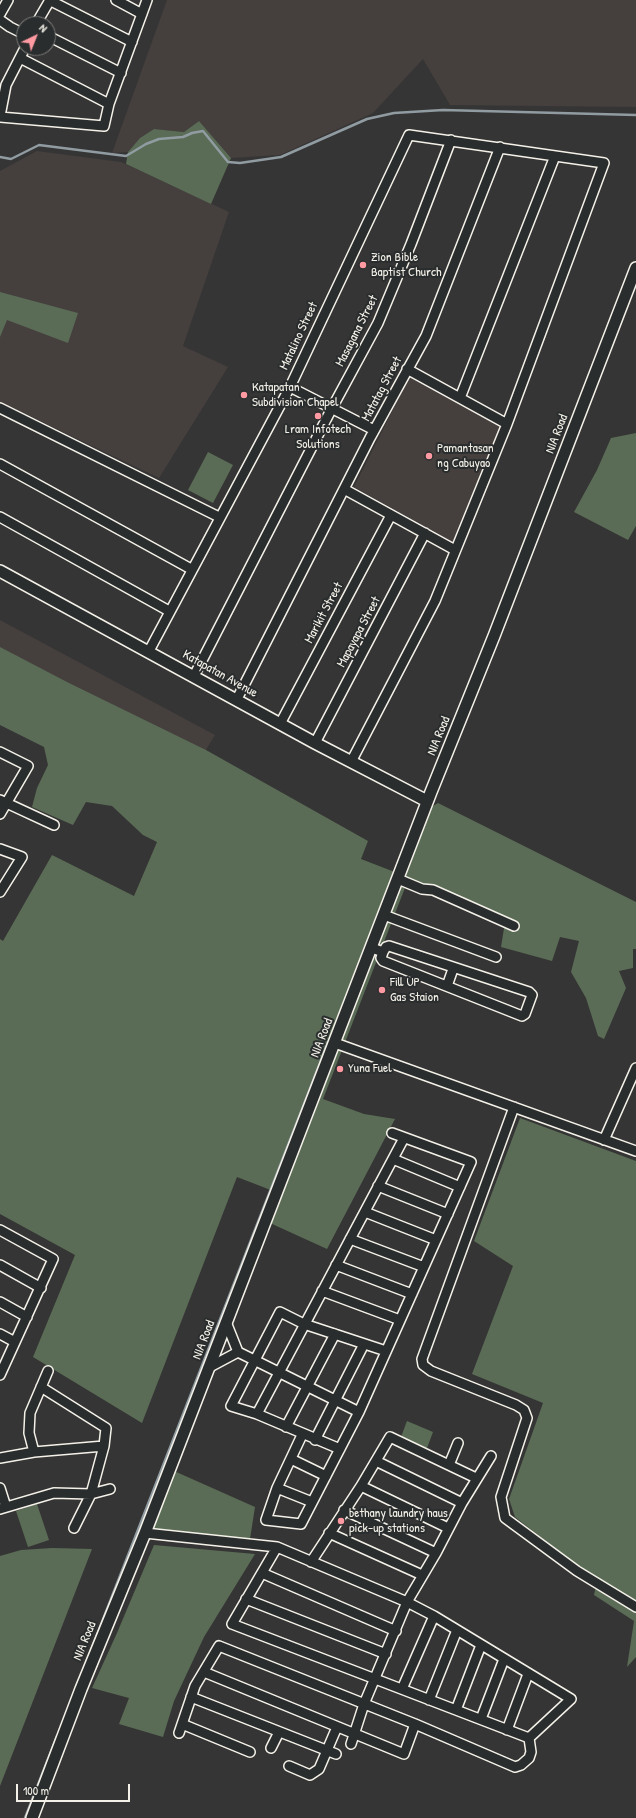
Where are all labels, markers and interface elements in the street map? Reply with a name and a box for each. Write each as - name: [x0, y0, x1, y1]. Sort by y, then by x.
- north arrow: [16, 16, 56, 56]
- text: N: [37, 21, 50, 35]
- place label: Zion Bible Baptist Church: [371, 250, 441, 281]
- marker: Zion Bible Baptist Church: [358, 260, 368, 270]
- street label: Masagana Street: [332, 293, 382, 369]
- street label: Matalino Street: [276, 300, 322, 372]
- street label: Matatag Street: [358, 354, 406, 424]
- place label: Katapatan Subdivision Chapel: [252, 380, 339, 411]
- marker: Katapatan Subdivision Chapel: [239, 390, 249, 400]
- marker: Lram Infotech Solutions: [313, 411, 323, 421]
- street label: NIA Road: [542, 412, 572, 456]
- place label: Lram Infotech Solutions: [285, 422, 351, 453]
- place label: Pamantasan ng Cabuyao: [437, 441, 494, 472]
- marker: Pamantasan ng Cabuyao: [424, 451, 434, 461]
- street label: Marikit Street: [301, 580, 347, 646]
- street label: Mapayapa Street: [334, 594, 384, 670]
- street label: Katapatan Avenue: [180, 647, 260, 701]
- street label: NIA Road: [424, 714, 454, 758]
- place label: Fill UP Gas Staion: [390, 975, 439, 1006]
- marker: Fill UP Gas Staion: [377, 985, 387, 995]
- street label: NIA Road: [307, 1016, 337, 1060]
- place label: Yuna Fuel: [348, 1061, 392, 1077]
- marker: Yuna Fuel: [335, 1064, 345, 1074]
- street label: NIA Road: [189, 1318, 219, 1362]
- place label: bethany laundry haus pick-up stations: [349, 1506, 448, 1537]
- marker: bethany laundry haus pick-up stations: [336, 1516, 346, 1526]
- street label: NIA Road: [70, 1619, 100, 1663]
- scale bar: [18, 1776, 132, 1802]
- text: 100 m: [23, 1782, 49, 1799]

